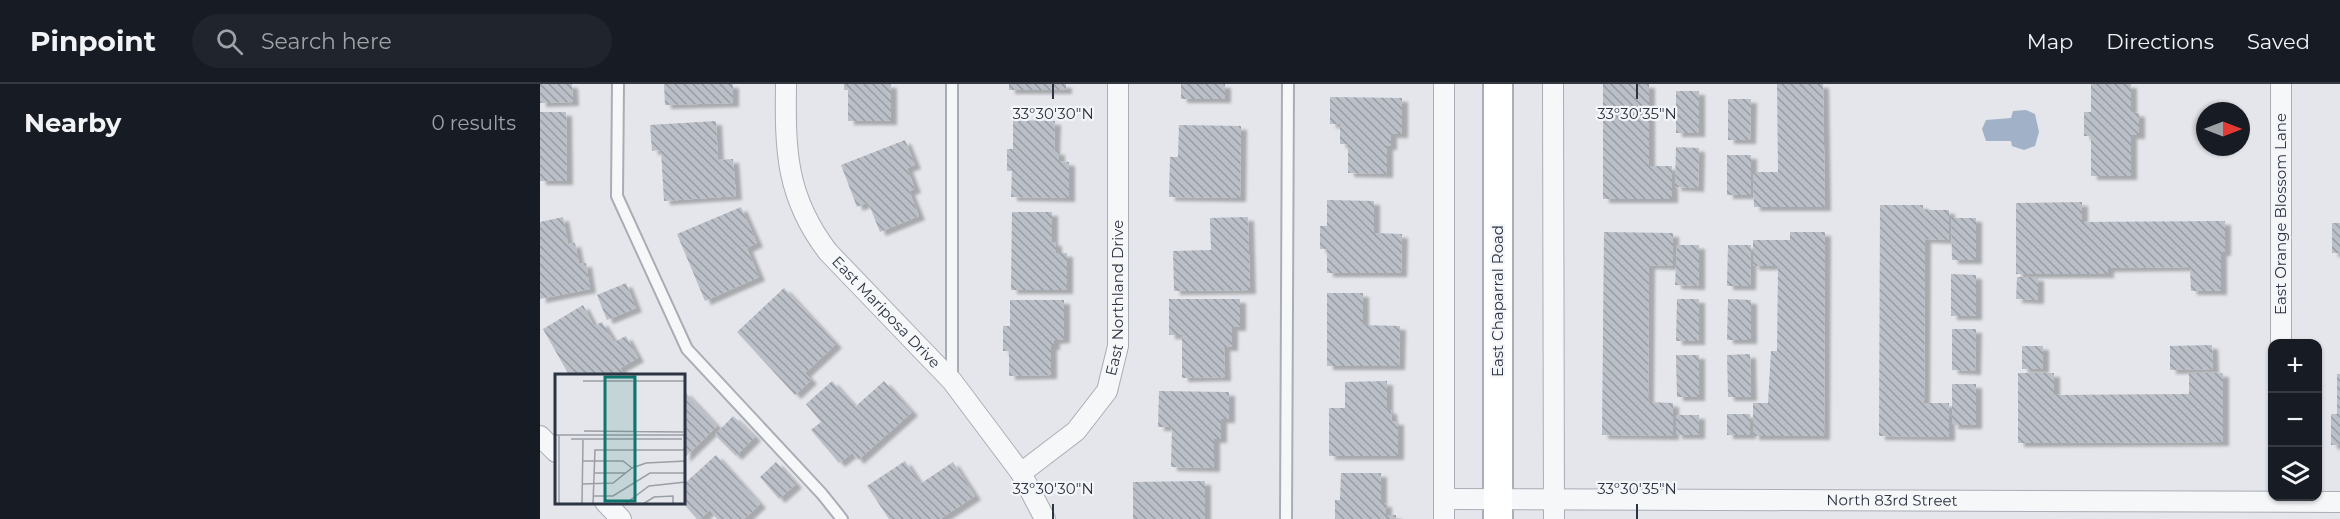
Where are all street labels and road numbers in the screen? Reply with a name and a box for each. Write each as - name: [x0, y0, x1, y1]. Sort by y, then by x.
- street label: East Orange Blossom Lane: [2271, 113, 2290, 315]
- street label: East Northland Drive: [1101, 220, 1127, 378]
- street label: East Chaparral Road: [1488, 225, 1507, 377]
- street label: East Mariposa Drive: [828, 252, 945, 372]
- street label: North 83rd Street: [1826, 490, 1958, 510]

